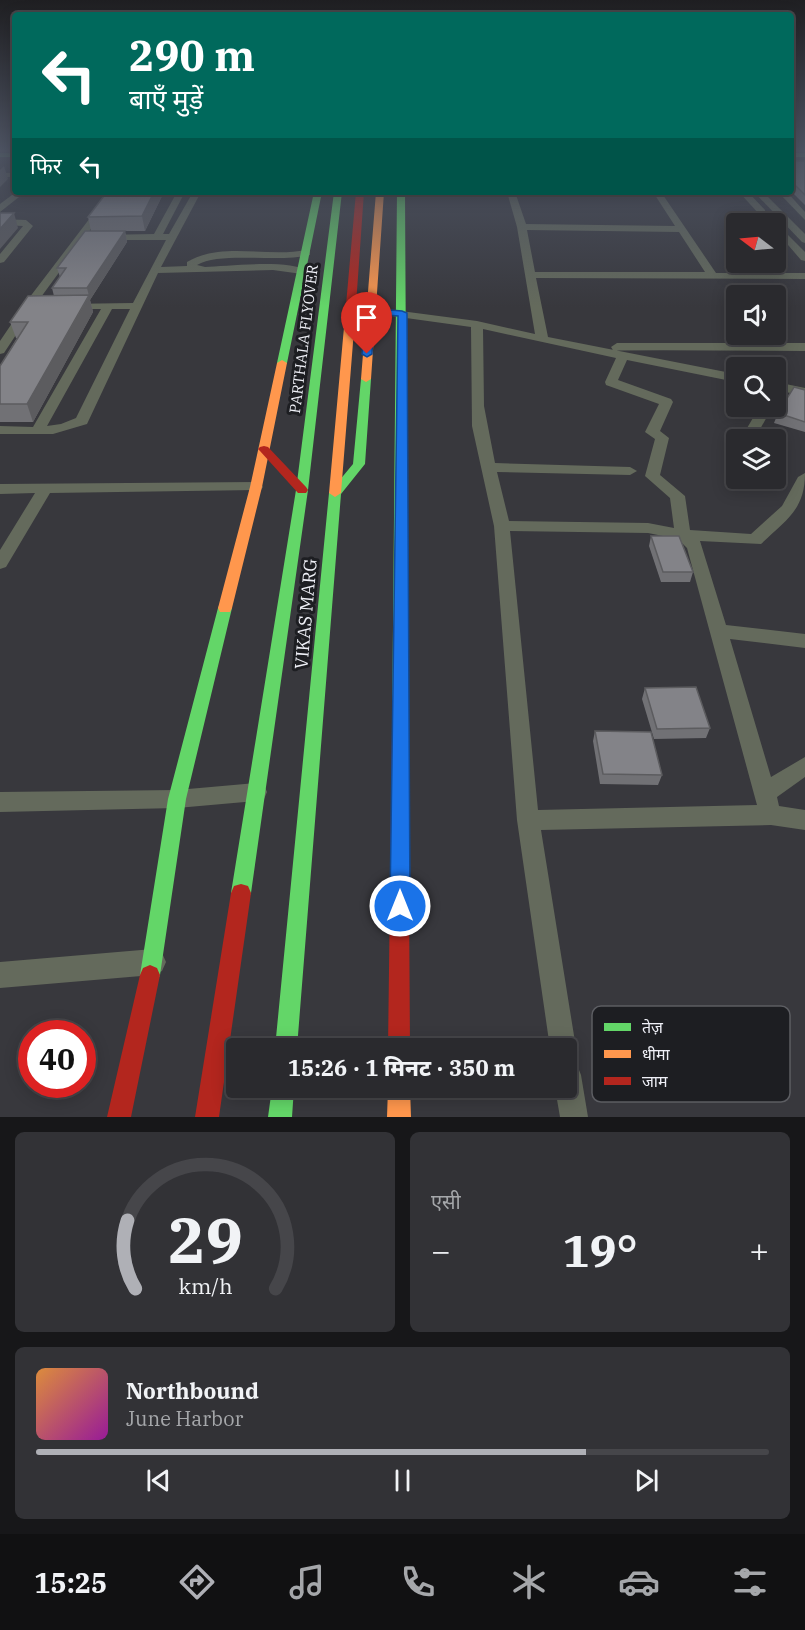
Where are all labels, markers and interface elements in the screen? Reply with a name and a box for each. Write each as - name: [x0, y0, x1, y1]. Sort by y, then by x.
- text: 290 m: [129, 28, 255, 83]
- icon: left: [30, 36, 108, 114]
- text: बाएँ मुड़ें: [129, 81, 203, 116]
- icon: left: [74, 150, 107, 183]
- text: फिर: [30, 151, 62, 180]
- north arrow: [726, 213, 786, 273]
- map controls: [726, 213, 786, 489]
- street label: PARTHALA FLYOVER: [285, 263, 322, 414]
- button: sound: [726, 285, 786, 345]
- pin: [341, 292, 392, 354]
- icon: arrive: [350, 301, 383, 334]
- button: search: [726, 357, 786, 417]
- button: layers: [726, 429, 786, 489]
- street label: VIKAS MARG: [289, 558, 322, 670]
- position arrow: [368, 874, 432, 938]
- legend: [592, 1006, 790, 1102]
- text: तेज़: [642, 1017, 664, 1037]
- speed limit sign: 40: [18, 1020, 96, 1098]
- text: धीमा: [642, 1044, 671, 1064]
- text: 15:26 · 1 मिनट · 350 m: [288, 1053, 515, 1082]
- text: जाम: [642, 1071, 668, 1091]
- text: एसी: [431, 1188, 461, 1215]
- text: 29: [168, 1199, 242, 1280]
- text: 19°: [562, 1221, 638, 1279]
- text: −: [431, 1229, 451, 1272]
- text: +: [749, 1229, 769, 1272]
- text: km/h: [178, 1272, 232, 1300]
- text: Northbound: [126, 1376, 259, 1405]
- text: June Harbor: [126, 1405, 243, 1432]
- icon: previous: [142, 1464, 175, 1497]
- icon: pause: [386, 1464, 419, 1497]
- icon: next: [630, 1464, 663, 1497]
- icon: directions: [176, 1561, 218, 1603]
- icon: music: [286, 1561, 328, 1603]
- icon: phone: [397, 1561, 439, 1603]
- icon: climate: [508, 1561, 550, 1603]
- icon: car: [618, 1561, 660, 1603]
- icon: filters: [729, 1561, 771, 1603]
- text: 15:25: [34, 1565, 107, 1600]

